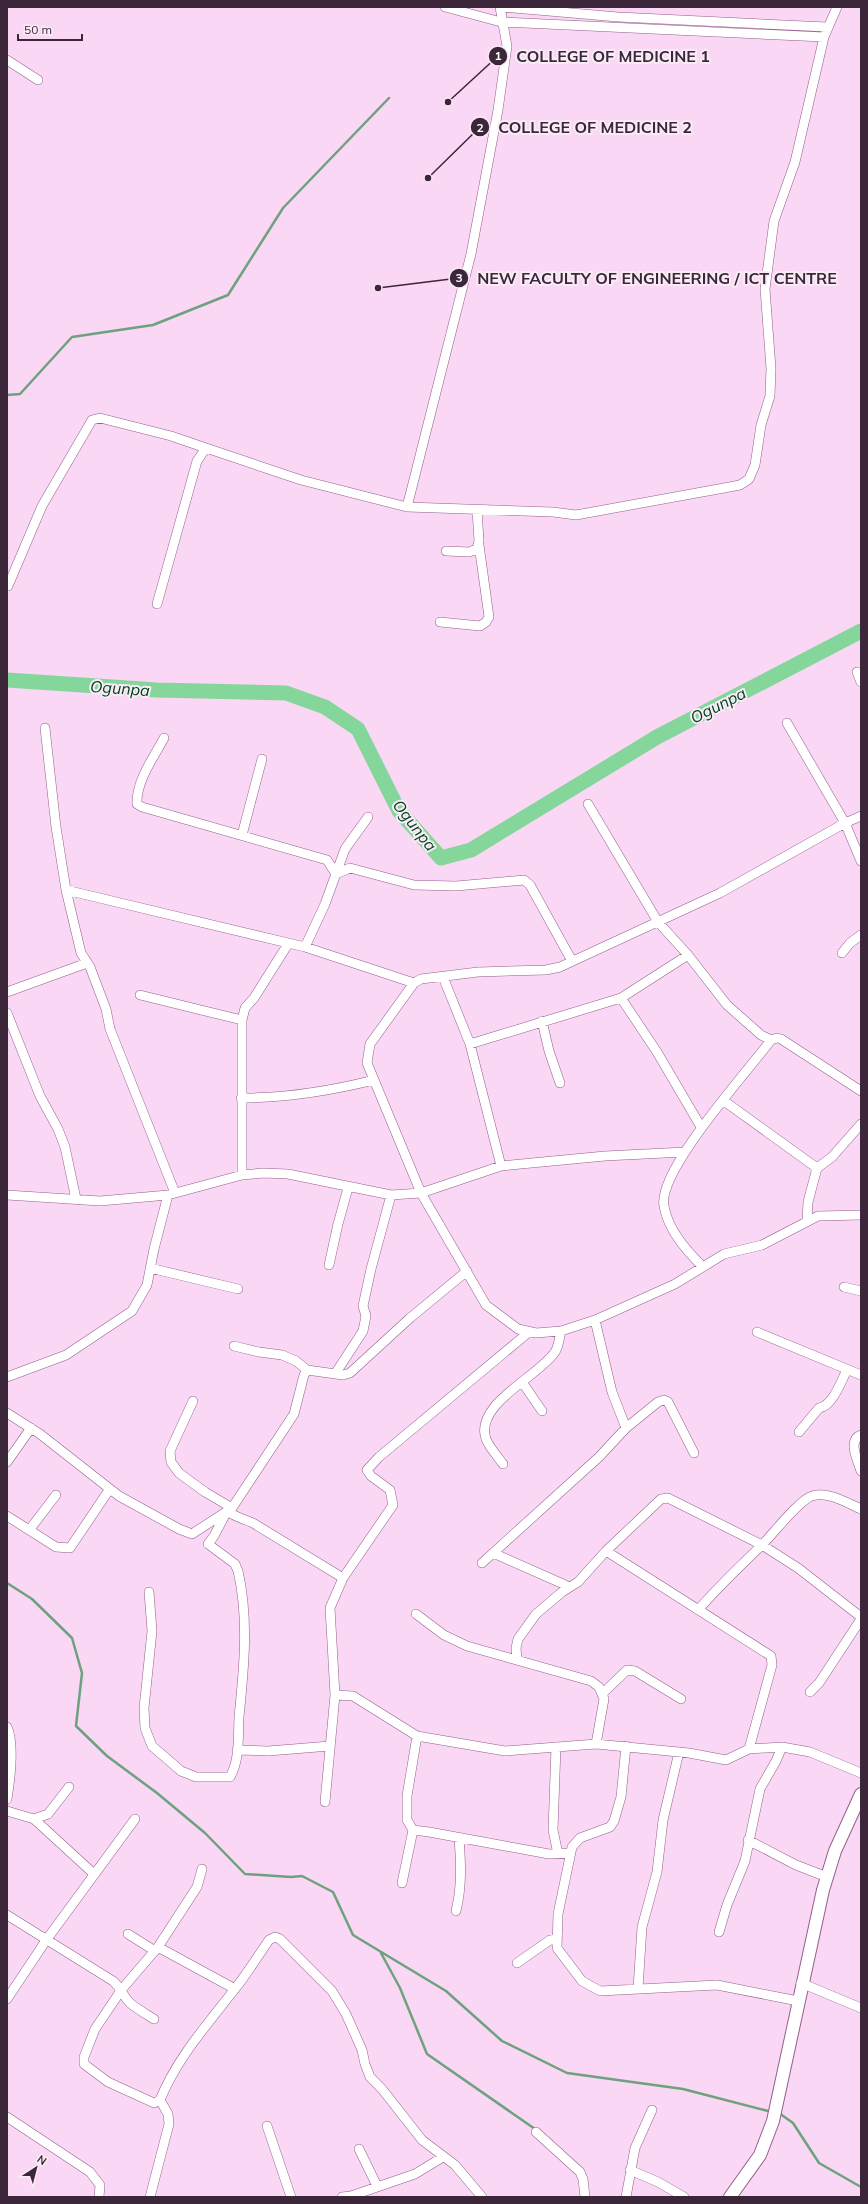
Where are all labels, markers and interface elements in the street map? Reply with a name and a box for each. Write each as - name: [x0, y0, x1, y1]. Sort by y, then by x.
- scale bar: [18, 16, 82, 42]
- text: 50 m: [24, 22, 52, 37]
- callout: COLLEGE OF MEDICINE 1: [488, 42, 718, 70]
- text: COLLEGE OF MEDICINE 1: [516, 46, 710, 66]
- text: 1: [494, 48, 502, 63]
- callout: COLLEGE OF MEDICINE 2: [470, 113, 700, 141]
- text: COLLEGE OF MEDICINE 2: [498, 117, 692, 137]
- text: 2: [476, 120, 484, 135]
- callout: NEW FACULTY OF ENGINEERING / ICT CENTRE: [449, 264, 845, 292]
- text: NEW FACULTY OF ENGINEERING / ICT CENTRE: [477, 268, 837, 288]
- text: 3: [455, 270, 463, 285]
- water label: Ogunpa: [89, 676, 151, 700]
- water label: Ogunpa: [687, 682, 750, 727]
- water label: Ogunpa: [389, 795, 442, 855]
- north arrow: [16, 2148, 56, 2188]
- text: N: [34, 2152, 49, 2168]

